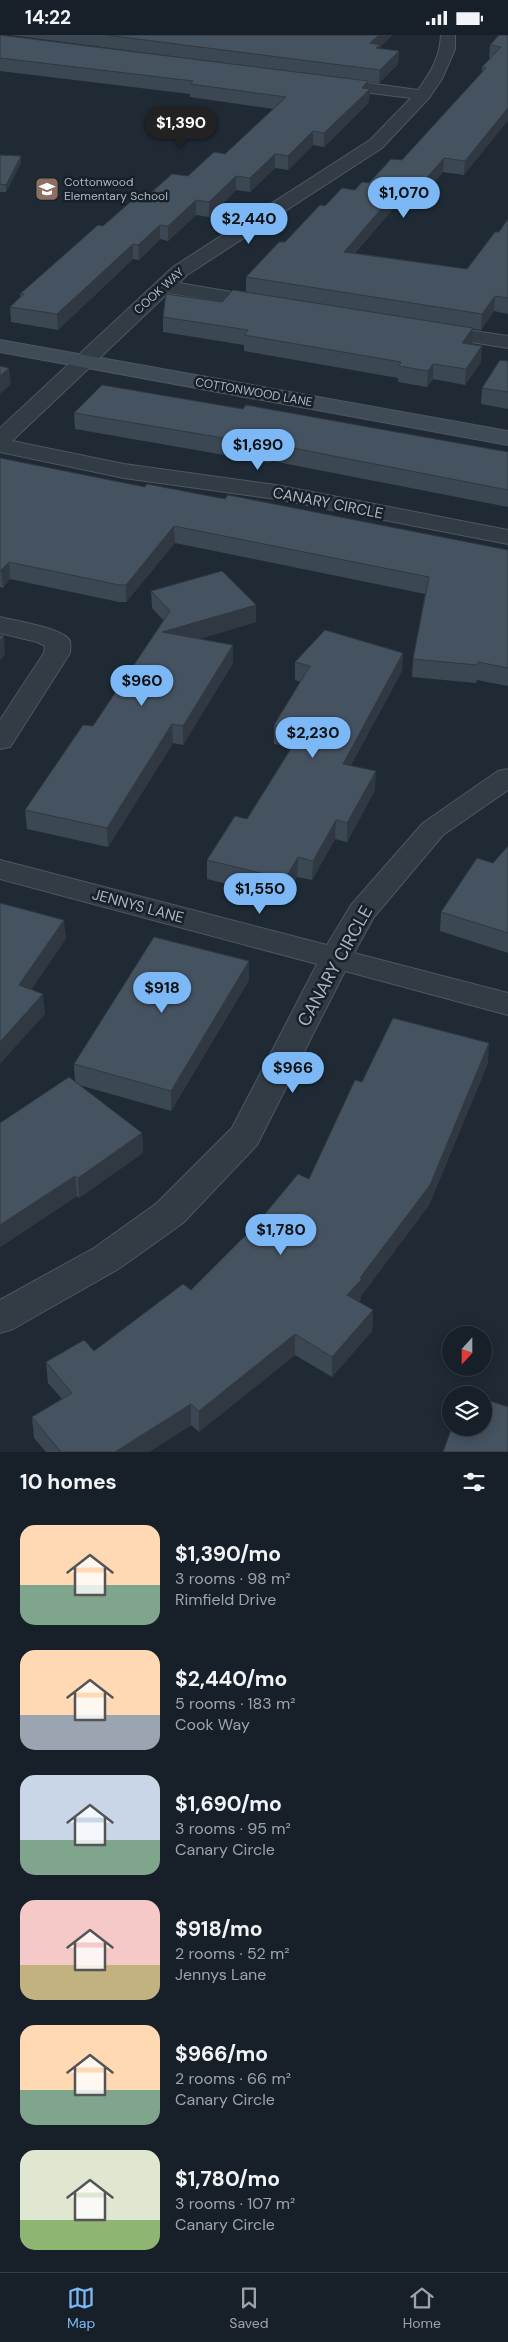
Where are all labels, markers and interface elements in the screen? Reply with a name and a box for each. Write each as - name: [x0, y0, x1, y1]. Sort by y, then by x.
- text: 14:22: [25, 5, 71, 30]
- pin: $1,390: [140, 107, 222, 149]
- text: $1,390: [156, 112, 206, 133]
- place label: Cottonwood Elementary School: [64, 174, 168, 204]
- school or university icon: Cottonwood Elementary School: [34, 176, 60, 202]
- pin: $1,070: [363, 177, 445, 219]
- text: $1,070: [379, 182, 429, 203]
- pin: $2,440: [208, 203, 290, 245]
- text: $2,440: [222, 208, 276, 229]
- street label: COOK WAY: [131, 264, 187, 318]
- street label: COTTONWOOD LANE: [194, 374, 314, 410]
- pin: $1,690: [217, 429, 299, 471]
- text: $1,690: [233, 434, 283, 455]
- street label: CANARY CIRCLE: [271, 482, 385, 524]
- pin: $960: [112, 665, 172, 707]
- text: $960: [121, 670, 163, 691]
- pin: $2,230: [272, 717, 354, 759]
- text: $2,230: [287, 722, 339, 743]
- pin: $1,550: [219, 873, 301, 915]
- text: $1,550: [235, 878, 285, 899]
- street label: JENNYS LANE: [90, 884, 186, 928]
- street label: CANARY CIRCLE: [292, 901, 378, 1031]
- pin: $918: [132, 971, 192, 1014]
- text: $918: [144, 977, 180, 998]
- pin: $966: [263, 1051, 323, 1094]
- text: $966: [273, 1057, 313, 1078]
- pin: $1,780: [240, 1213, 322, 1256]
- text: $1,780: [256, 1219, 306, 1240]
- north arrow: [442, 1326, 492, 1376]
- map controls: [442, 1326, 492, 1436]
- button: layers: [442, 1386, 492, 1436]
- text: 10 homes: [20, 1468, 117, 1496]
- icon: filters: [460, 1468, 488, 1496]
- text: $1,390/mo: [175, 1540, 281, 1568]
- icon: home: [60, 1545, 120, 1605]
- text: 3 rooms · 98 m²: [175, 1568, 291, 1589]
- text: Rimfield Drive: [175, 1589, 276, 1610]
- text: $2,440/mo: [175, 1665, 287, 1693]
- icon: home: [60, 1670, 120, 1730]
- text: 5 rooms · 183 m²: [175, 1693, 296, 1714]
- text: Cook Way: [175, 1714, 250, 1735]
- text: $1,690/mo: [175, 1790, 282, 1818]
- icon: home: [60, 1795, 120, 1855]
- text: 3 rooms · 95 m²: [175, 1818, 291, 1839]
- text: Canary Circle: [175, 1839, 275, 1860]
- text: $918/mo: [175, 1915, 263, 1943]
- icon: home: [60, 1920, 120, 1980]
- text: 2 rooms · 52 m²: [175, 1943, 290, 1964]
- text: Jennys Lane: [175, 1964, 266, 1985]
- text: $966/mo: [175, 2040, 268, 2068]
- icon: home: [60, 2045, 120, 2105]
- text: 2 rooms · 66 m²: [175, 2068, 291, 2089]
- text: Canary Circle: [175, 2089, 275, 2110]
- text: $1,780/mo: [175, 2165, 280, 2193]
- icon: home: [60, 2170, 120, 2230]
- text: 3 rooms · 107 m²: [175, 2193, 295, 2214]
- text: Canary Circle: [175, 2214, 275, 2235]
- tab: Map: [67, 2284, 95, 2332]
- tab: Saved: [229, 2284, 269, 2332]
- tab: Home: [403, 2284, 441, 2332]

